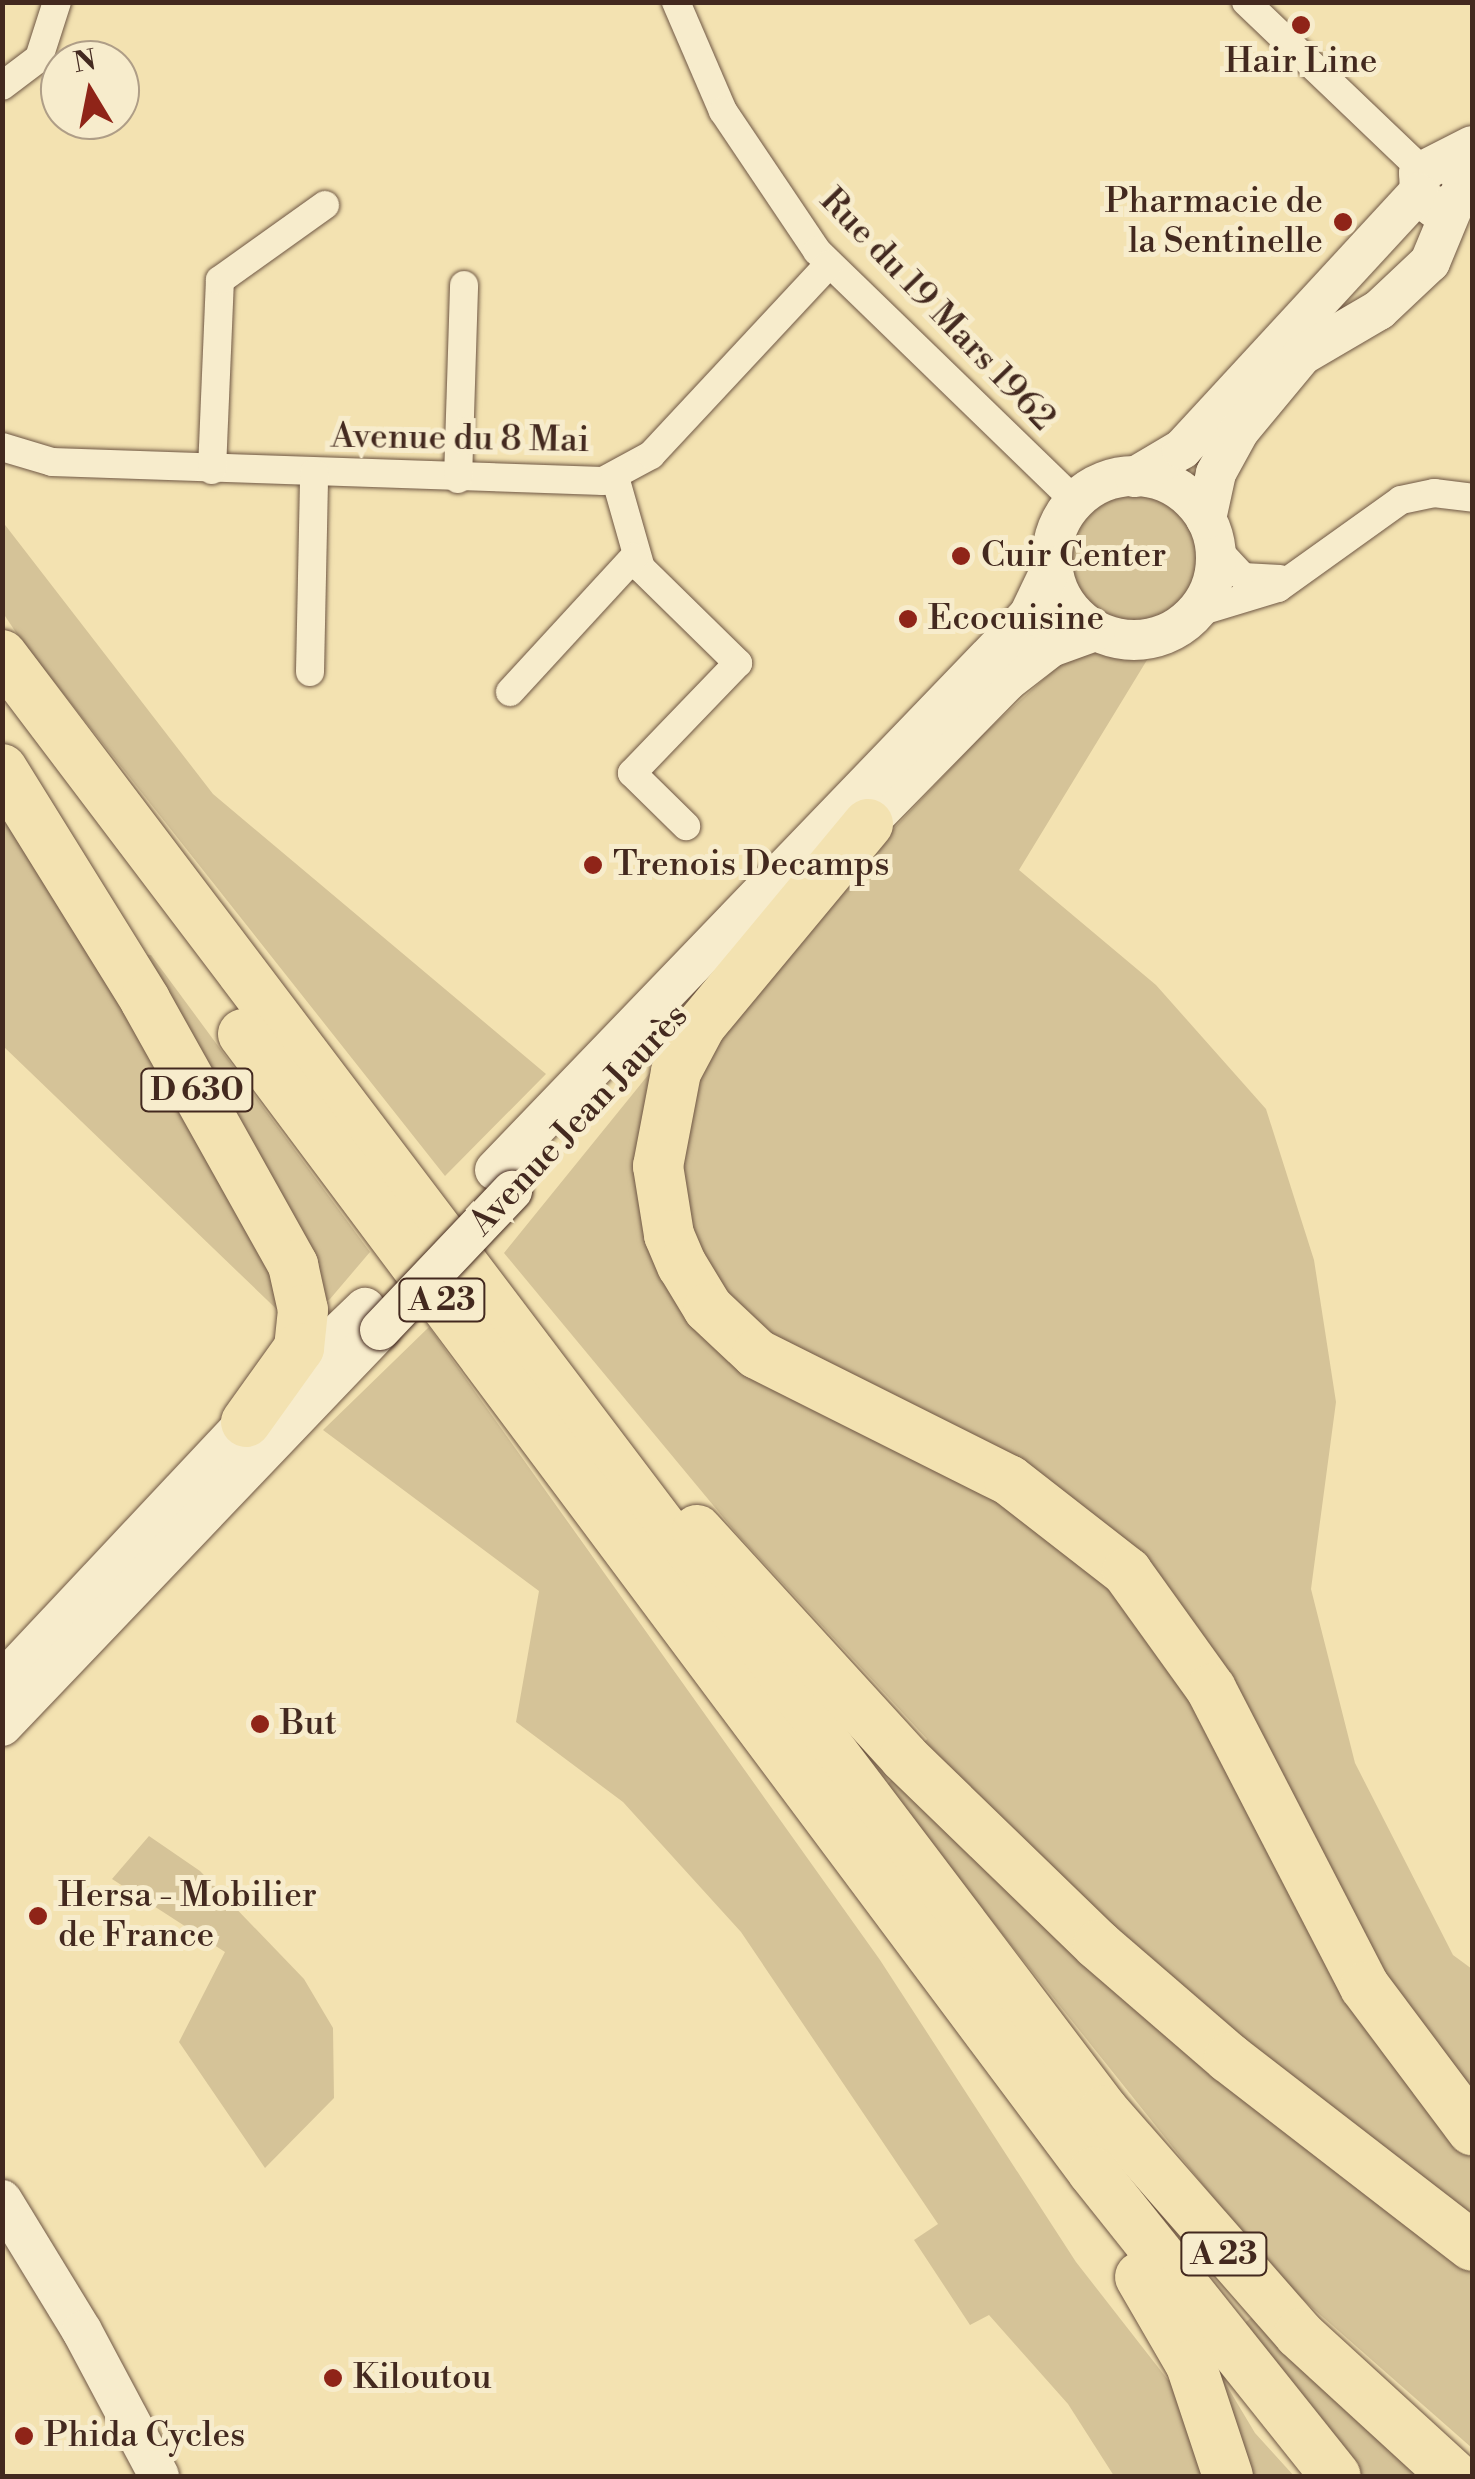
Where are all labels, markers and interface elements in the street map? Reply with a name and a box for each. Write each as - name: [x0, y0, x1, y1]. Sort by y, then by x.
- marker: Hair Line: [1290, 14, 1312, 36]
- north arrow: [40, 40, 140, 140]
- place label: Hair Line: [1225, 41, 1377, 83]
- text: N: [71, 43, 99, 81]
- street label: Rue du 19 Mars 1962: [810, 180, 1064, 440]
- place label: Pharmacie de la Sentinelle: [1105, 181, 1323, 263]
- marker: Pharmacie de la Sentinelle: [1332, 211, 1354, 233]
- street label: Avenue du 8 Mai: [330, 416, 590, 462]
- place label: Cuir Center: [981, 535, 1166, 577]
- marker: Cuir Center: [950, 545, 972, 567]
- place label: Ecocuisine: [928, 598, 1104, 640]
- marker: Ecocuisine: [897, 608, 919, 630]
- place label: Trenois Decamps: [613, 844, 890, 886]
- marker: Trenois Decamps: [582, 854, 604, 876]
- street label: Avenue Jean Jaurès: [461, 995, 697, 1245]
- road number: D 630: [140, 1063, 254, 1117]
- road number: A 23: [397, 1273, 487, 1327]
- place label: But: [280, 1703, 337, 1745]
- marker: But: [249, 1713, 271, 1735]
- place label: Hersa - Mobilier de France: [58, 1875, 317, 1957]
- marker: Hersa - Mobilier de France: [27, 1905, 49, 1927]
- road number: A 23: [1179, 2227, 1269, 2281]
- place label: Kiloutou: [353, 2357, 492, 2399]
- marker: Kiloutou: [322, 2367, 344, 2389]
- place label: Phida Cycles: [44, 2415, 245, 2457]
- marker: Phida Cycles: [13, 2425, 35, 2447]

